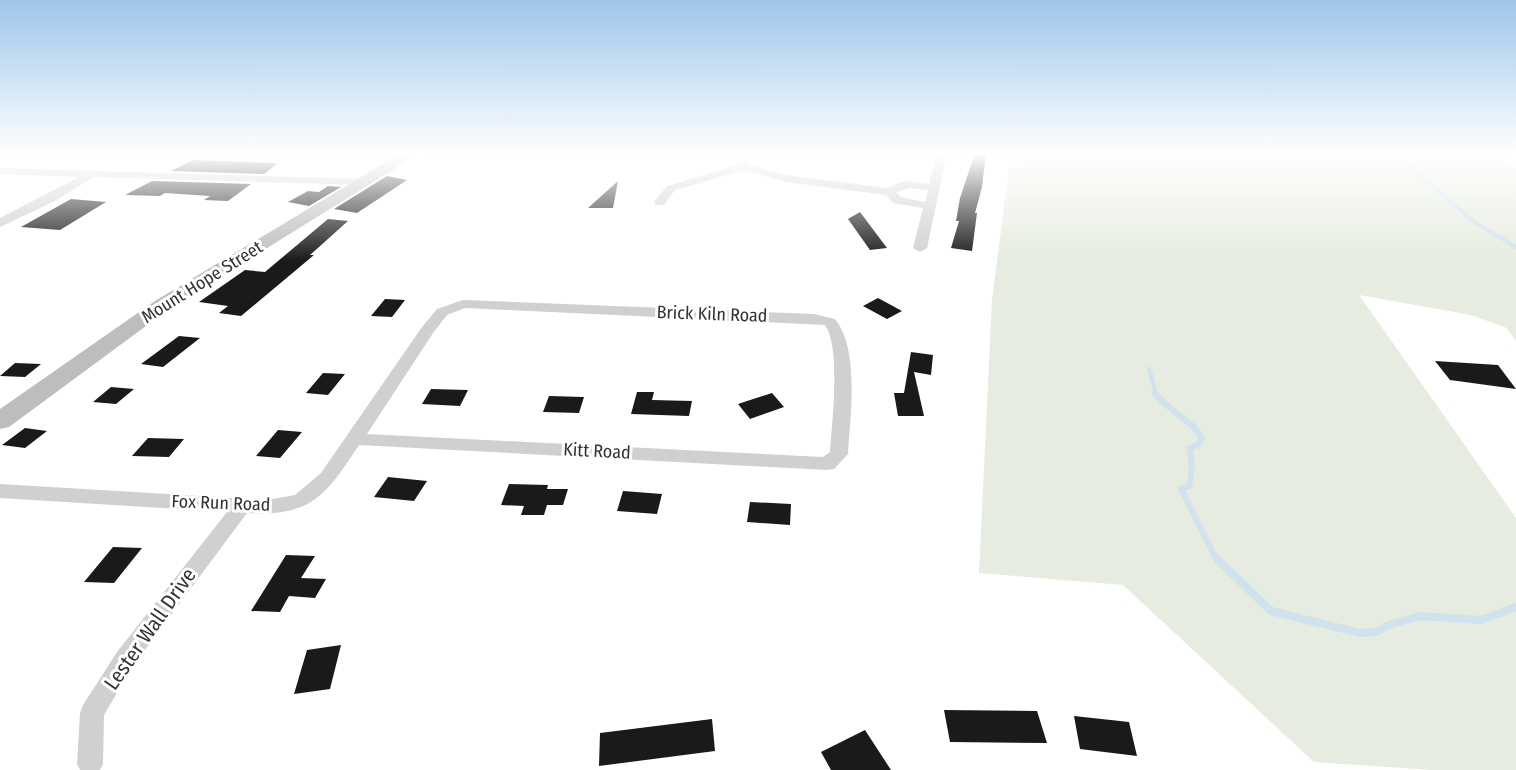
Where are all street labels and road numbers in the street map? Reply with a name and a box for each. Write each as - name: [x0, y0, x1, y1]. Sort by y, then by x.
- street label: Mount Hope Street: [137, 236, 267, 328]
- street label: Brick Kiln Road: [656, 301, 768, 327]
- street label: Kitt Road: [563, 438, 631, 464]
- street label: Fox Run Road: [171, 490, 271, 516]
- street label: Lester Wall Drive: [98, 563, 202, 695]

